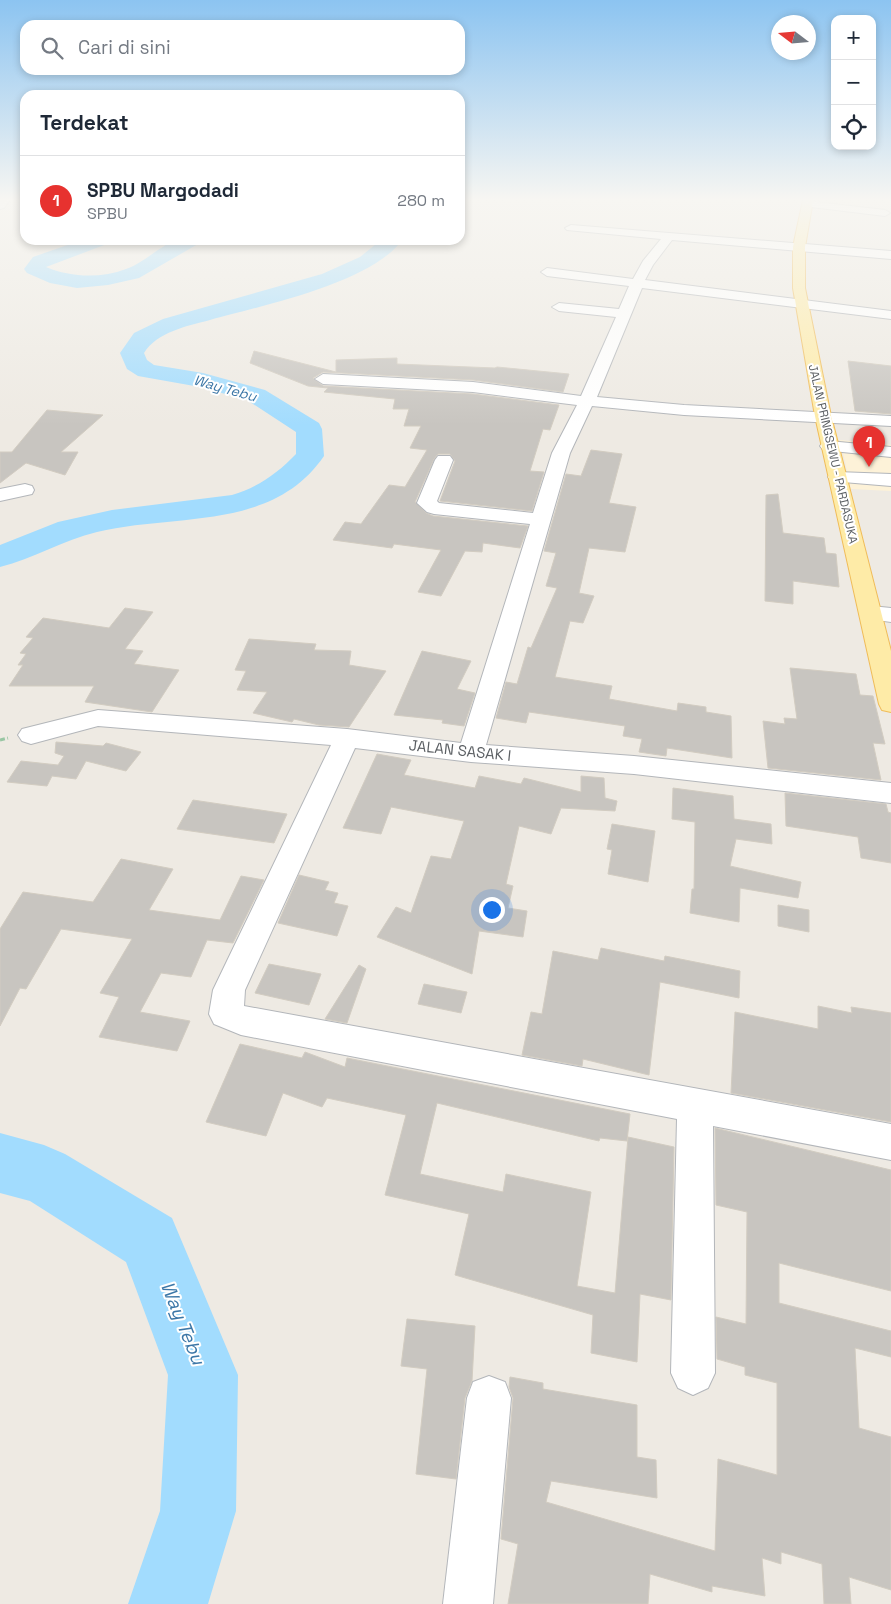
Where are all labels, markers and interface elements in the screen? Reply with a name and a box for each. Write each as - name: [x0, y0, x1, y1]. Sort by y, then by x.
- north arrow: [771, 15, 816, 60]
- map controls: [831, 15, 876, 150]
- button: +: [831, 15, 876, 60]
- search box: [20, 20, 465, 75]
- icon: search: [38, 34, 66, 62]
- text: Cari di sini: [78, 35, 171, 60]
- button: −: [831, 60, 876, 105]
- button: locate: [831, 105, 876, 150]
- text: Terdekat: [40, 109, 129, 136]
- text: SPBU Margodadi: [87, 178, 239, 203]
- text: 1: [52, 190, 60, 211]
- text: 280 m: [397, 190, 445, 211]
- text: SPBU: [87, 203, 128, 224]
- street label: JALAN PRINGSEWU - PARDASUKA: [805, 363, 862, 546]
- water label: Way Tebu: [192, 370, 260, 406]
- pin: 1: [853, 426, 885, 467]
- street label: JALAN SASAK I: [408, 735, 512, 765]
- your location: [479, 897, 505, 923]
- water label: Way Tebu: [155, 1278, 211, 1370]

